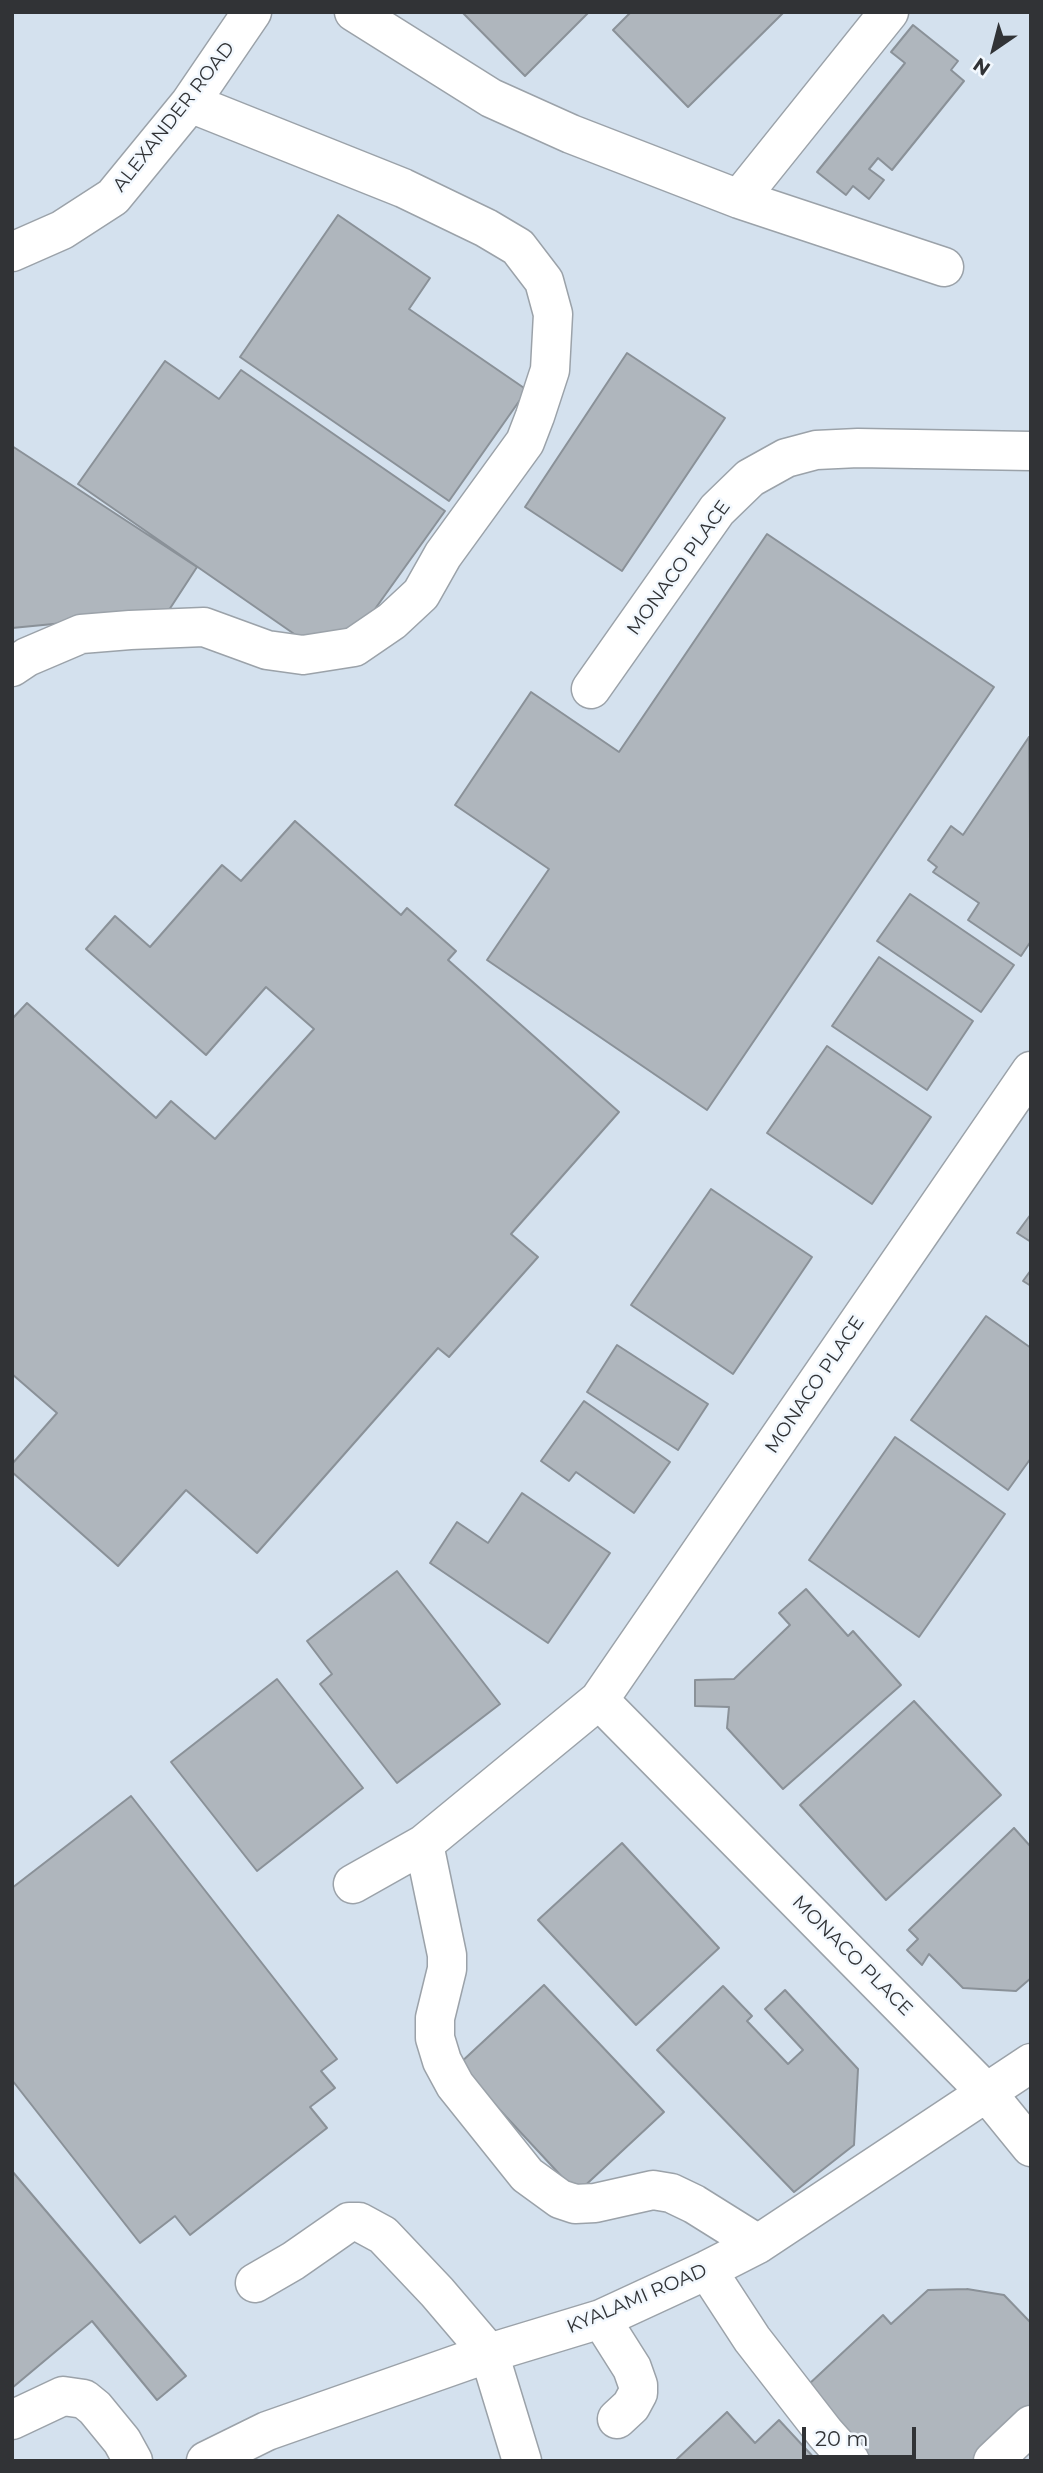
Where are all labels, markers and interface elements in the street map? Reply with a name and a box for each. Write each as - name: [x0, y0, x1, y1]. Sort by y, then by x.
- north arrow: [959, 14, 1029, 84]
- street label: ALEXANDER ROAD: [108, 37, 240, 197]
- text: N: [969, 53, 995, 80]
- street label: MONACO PLACE: [622, 496, 736, 640]
- street label: MONACO PLACE: [761, 1312, 869, 1458]
- street label: MONACO PLACE: [787, 1891, 917, 2021]
- street label: KYALAMI ROAD: [564, 2259, 710, 2339]
- scale bar: [805, 2414, 919, 2458]
- text: 20 m: [815, 2426, 869, 2451]

